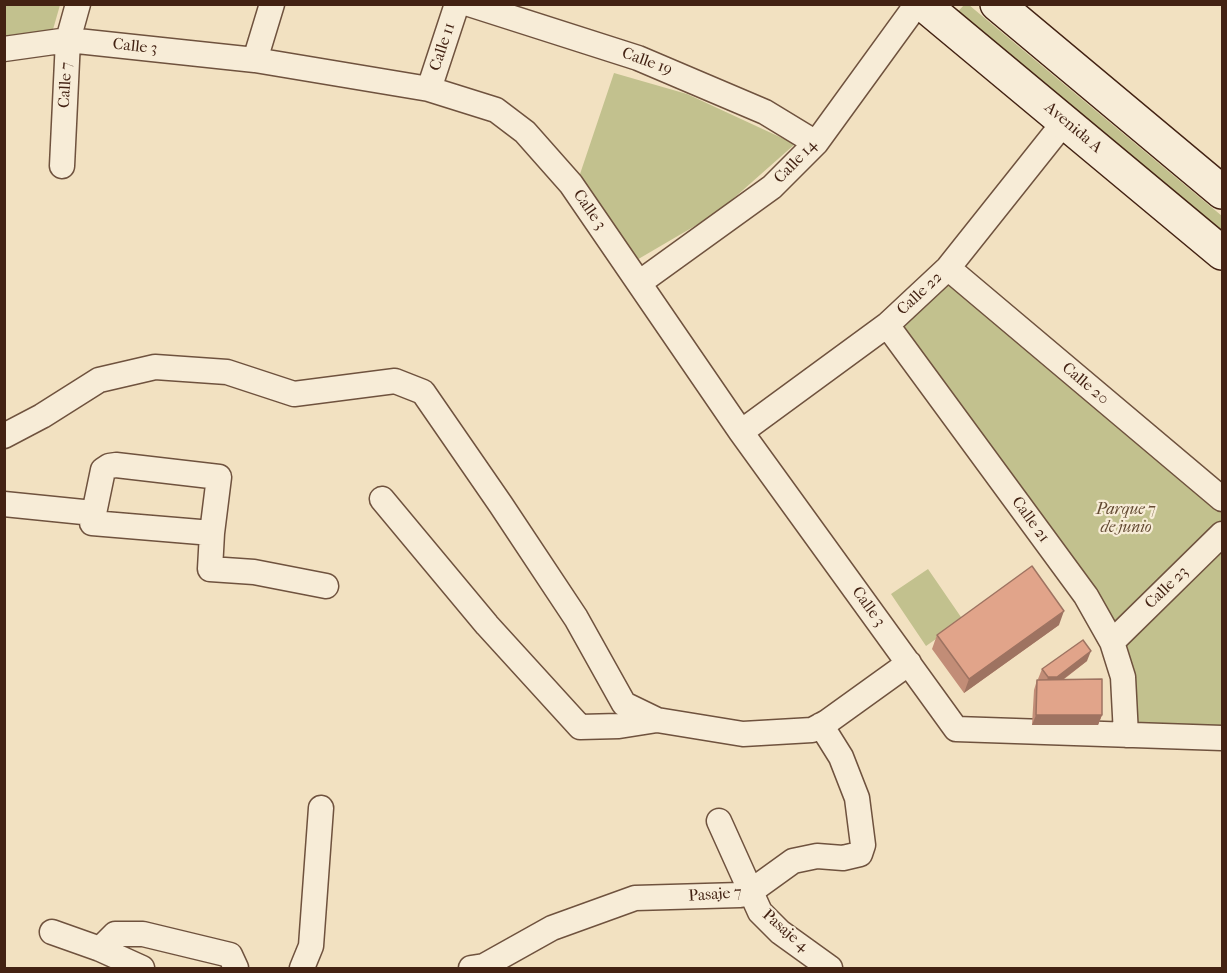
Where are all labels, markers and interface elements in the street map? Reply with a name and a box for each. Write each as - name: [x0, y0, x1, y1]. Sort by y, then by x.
- street label: Calle 11: [426, 20, 460, 74]
- street label: Calle 3: [112, 35, 158, 59]
- street label: Calle 19: [619, 44, 675, 80]
- street label: Calle 7: [55, 62, 77, 108]
- street label: Avenida A: [1040, 98, 1106, 158]
- street label: Calle 14: [771, 136, 821, 188]
- street label: Calle 3: [568, 186, 610, 234]
- street label: Calle 22: [893, 268, 947, 320]
- street label: Calle 20: [1058, 359, 1112, 409]
- street label: Calle 21: [1007, 493, 1053, 547]
- park label: Parque 7 de junio: [1096, 500, 1156, 538]
- street label: Calle 23: [1141, 563, 1193, 613]
- street label: Calle 3: [847, 583, 889, 631]
- street label: Pasaje 7: [688, 884, 742, 906]
- street label: Pasaje 4: [758, 906, 812, 956]

